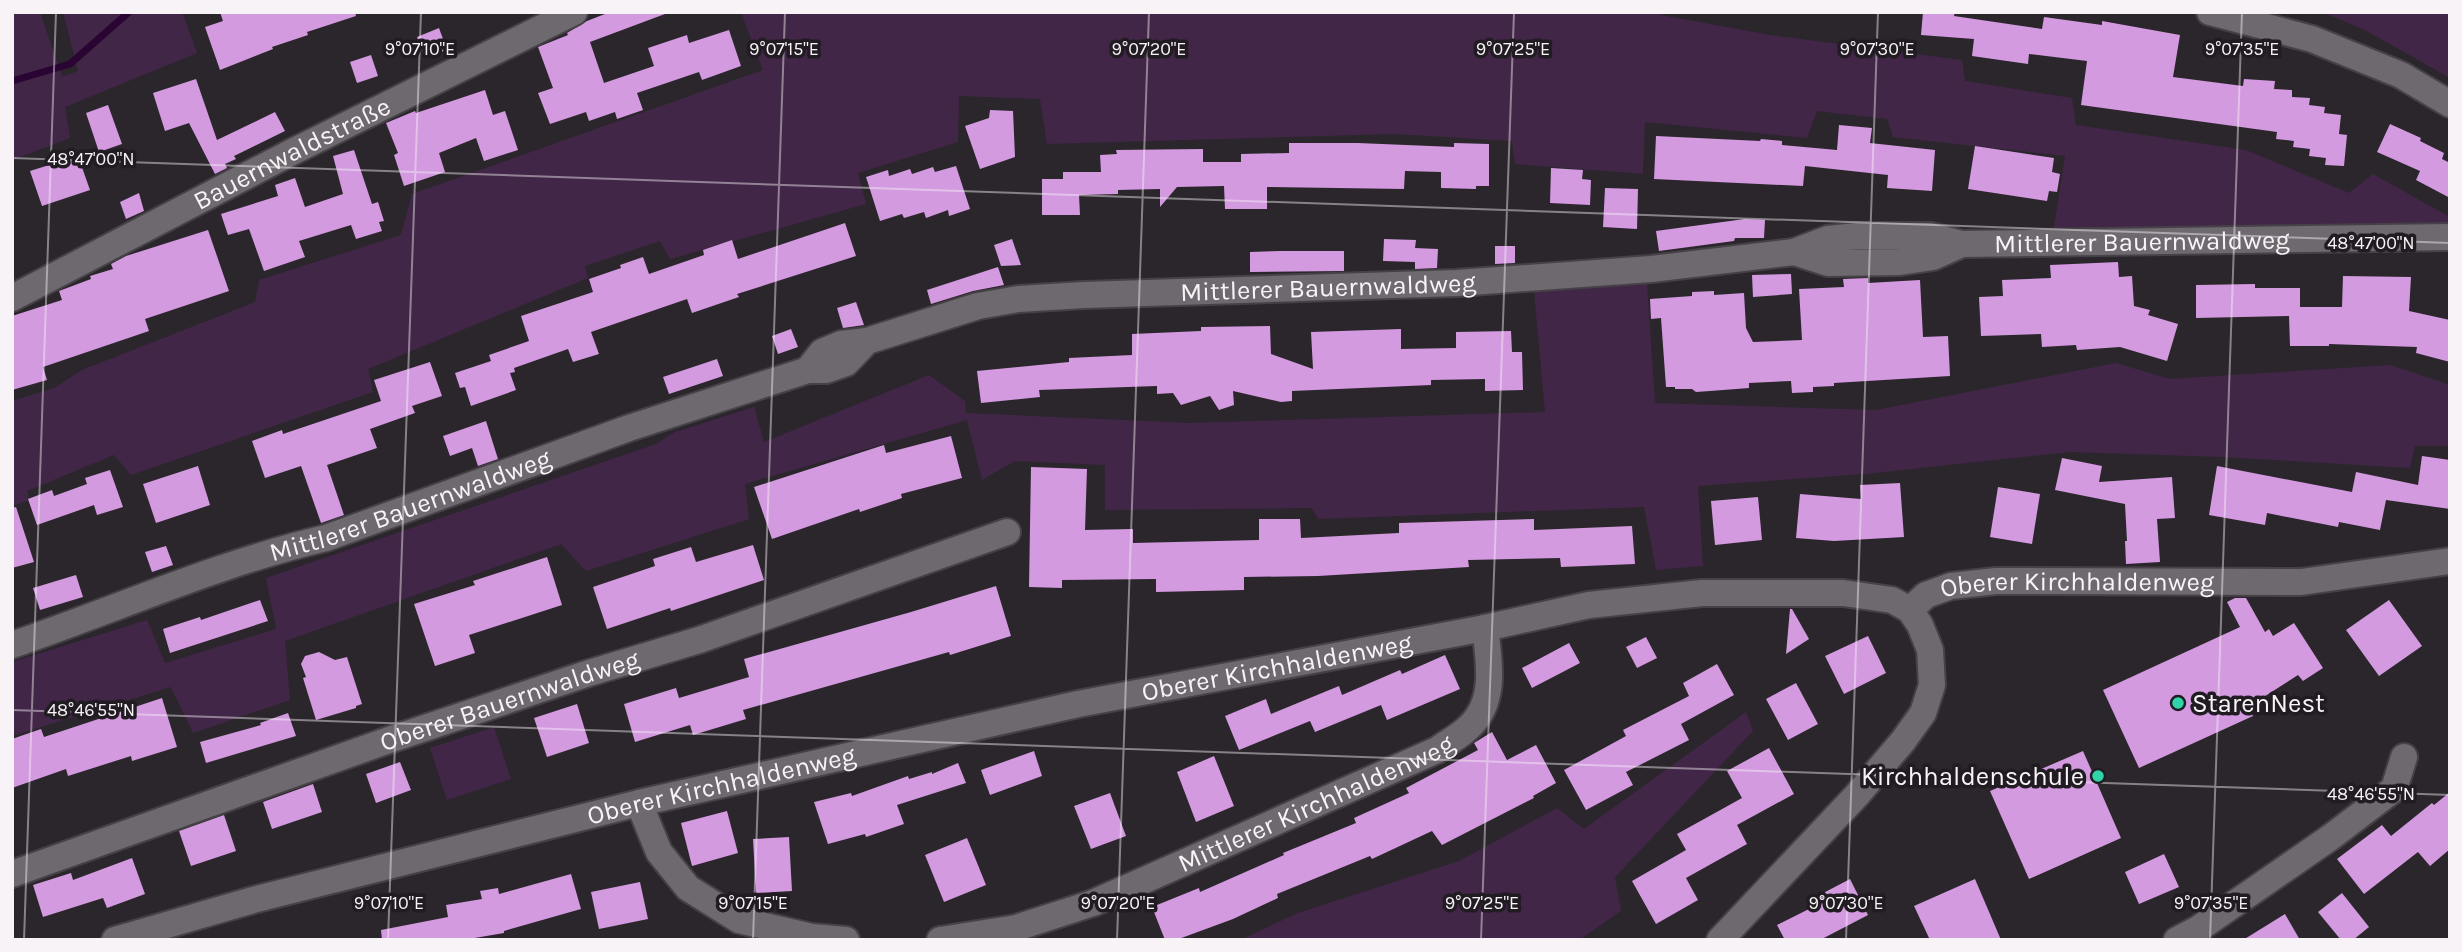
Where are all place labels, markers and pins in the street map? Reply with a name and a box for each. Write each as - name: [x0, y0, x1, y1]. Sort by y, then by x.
- place label: StarenNest: [2192, 688, 2325, 719]
- marker: StarenNest: [2170, 695, 2186, 711]
- place label: Kirchhaldenschule: [1861, 761, 2084, 792]
- marker: Kirchhaldenschule: [2090, 768, 2106, 784]

